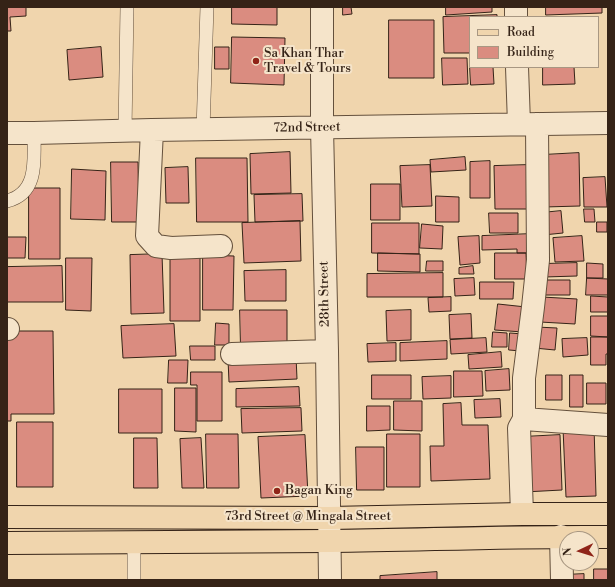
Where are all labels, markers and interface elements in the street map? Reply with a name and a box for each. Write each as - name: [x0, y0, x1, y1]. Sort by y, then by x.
- legend: [469, 16, 599, 68]
- text: Road: [507, 25, 535, 40]
- text: Building: [507, 45, 554, 60]
- place label: Sa Khan Thar Travel & Tours: [264, 46, 351, 77]
- marker: Sa Khan Thar Travel & Tours: [251, 56, 261, 66]
- street label: 72nd Street: [273, 120, 341, 136]
- street label: 28th Street: [317, 261, 333, 327]
- place label: Bagan King: [285, 483, 353, 499]
- marker: Bagan King: [272, 486, 282, 496]
- street label: 73rd Street @ Mingala Street: [225, 509, 391, 525]
- north arrow: [559, 531, 599, 571]
- text: N: [561, 547, 575, 557]

